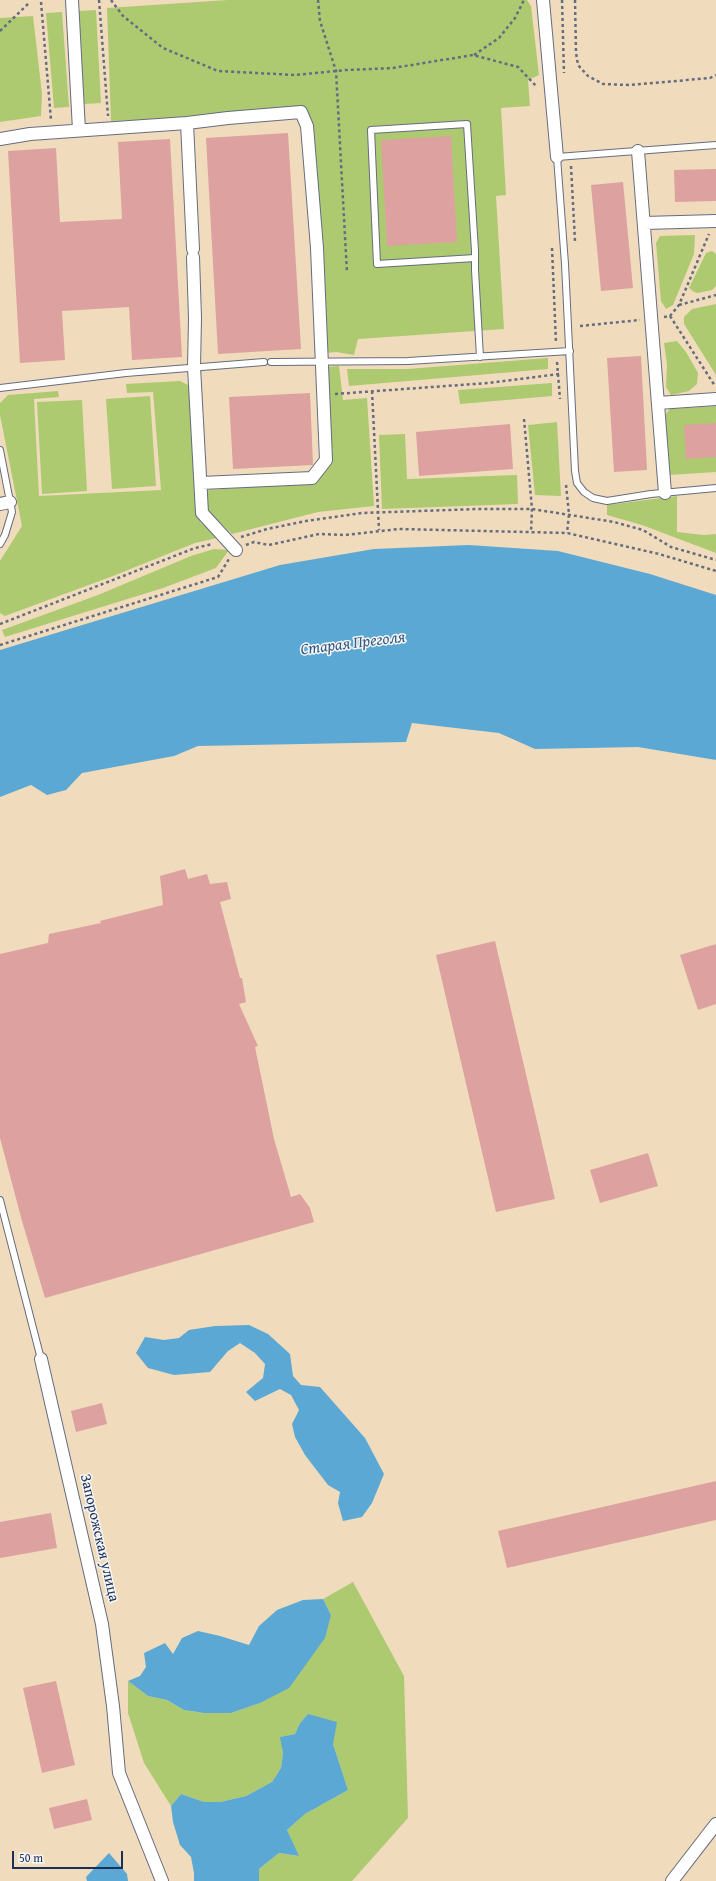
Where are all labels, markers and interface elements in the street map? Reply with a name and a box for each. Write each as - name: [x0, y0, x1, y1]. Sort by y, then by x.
- water label: Старая Преголя: [299, 628, 407, 660]
- street label: Запорожская улица: [76, 1472, 122, 1604]
- scale bar: [14, 1843, 125, 1869]
- text: 50 m: [19, 1849, 43, 1866]

